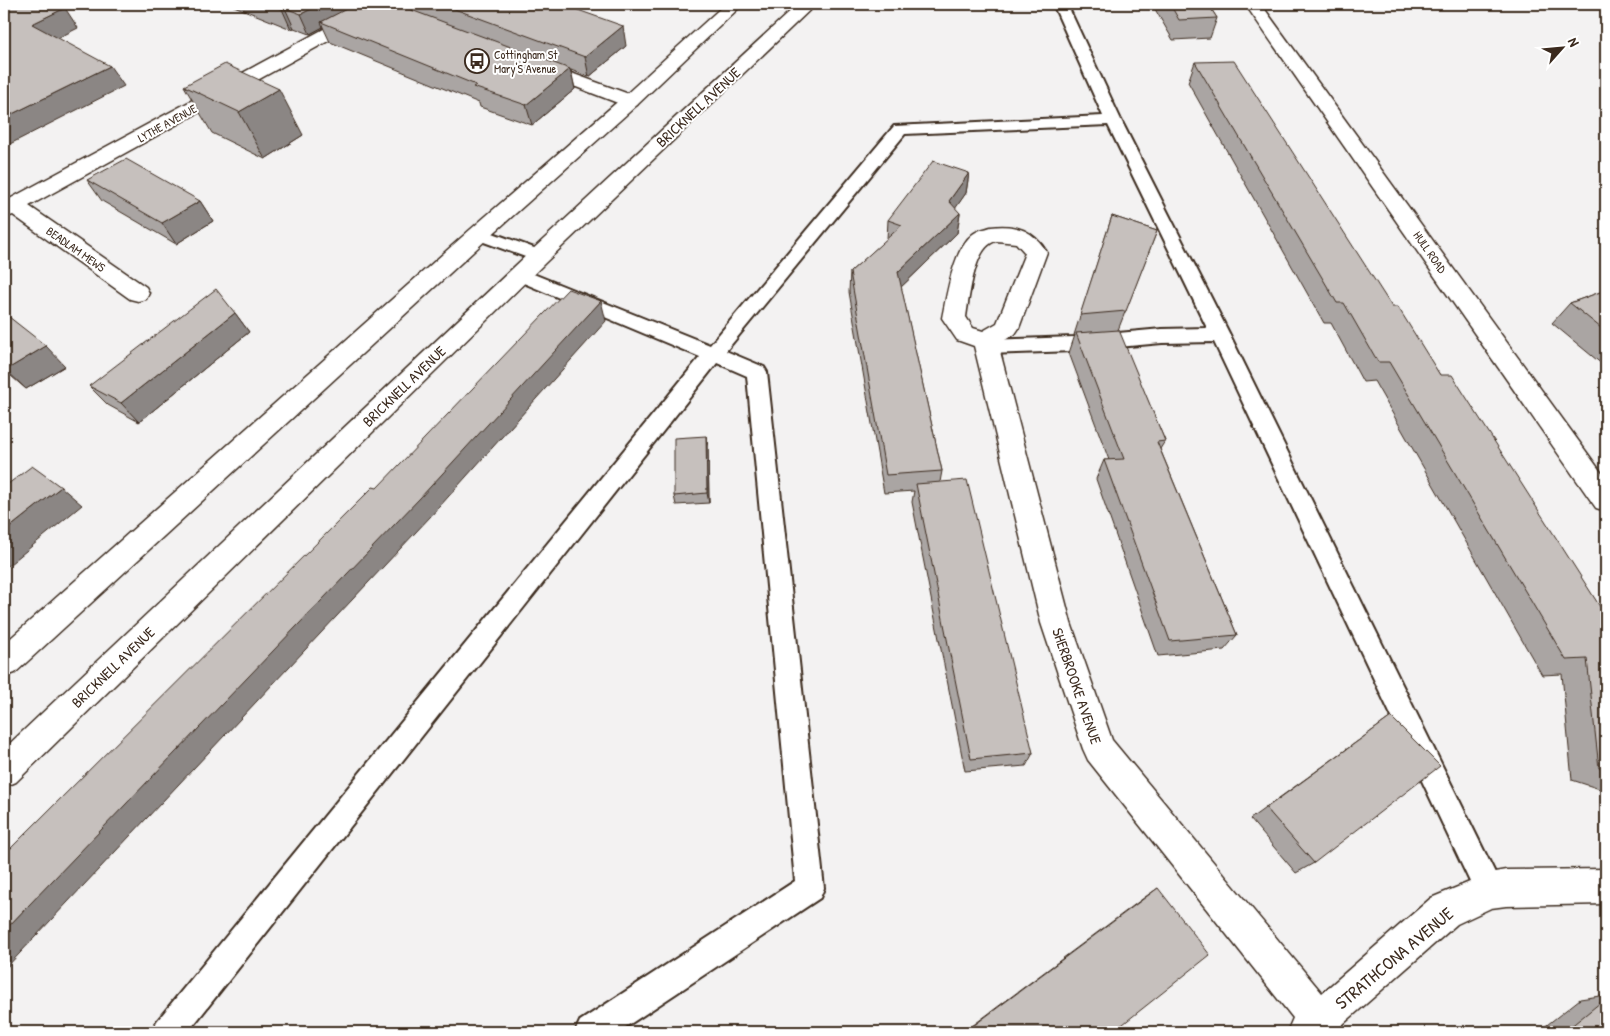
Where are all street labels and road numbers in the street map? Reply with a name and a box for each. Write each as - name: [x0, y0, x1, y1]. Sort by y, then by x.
- street label: BRICKNELL AVENUE: [651, 62, 745, 152]
- street label: LYTHE AVENUE: [134, 99, 200, 146]
- street label: BEADLAM MEWS: [43, 222, 109, 276]
- street label: HULL ROAD: [1409, 228, 1451, 277]
- street label: BRICKNELL AVENUE: [358, 341, 451, 431]
- street label: BRICKNELL AVENUE: [67, 622, 160, 712]
- street label: SHERBROOKE AVENUE: [1047, 625, 1107, 747]
- street label: STRATHCONA AVENUE: [1330, 901, 1458, 1015]

